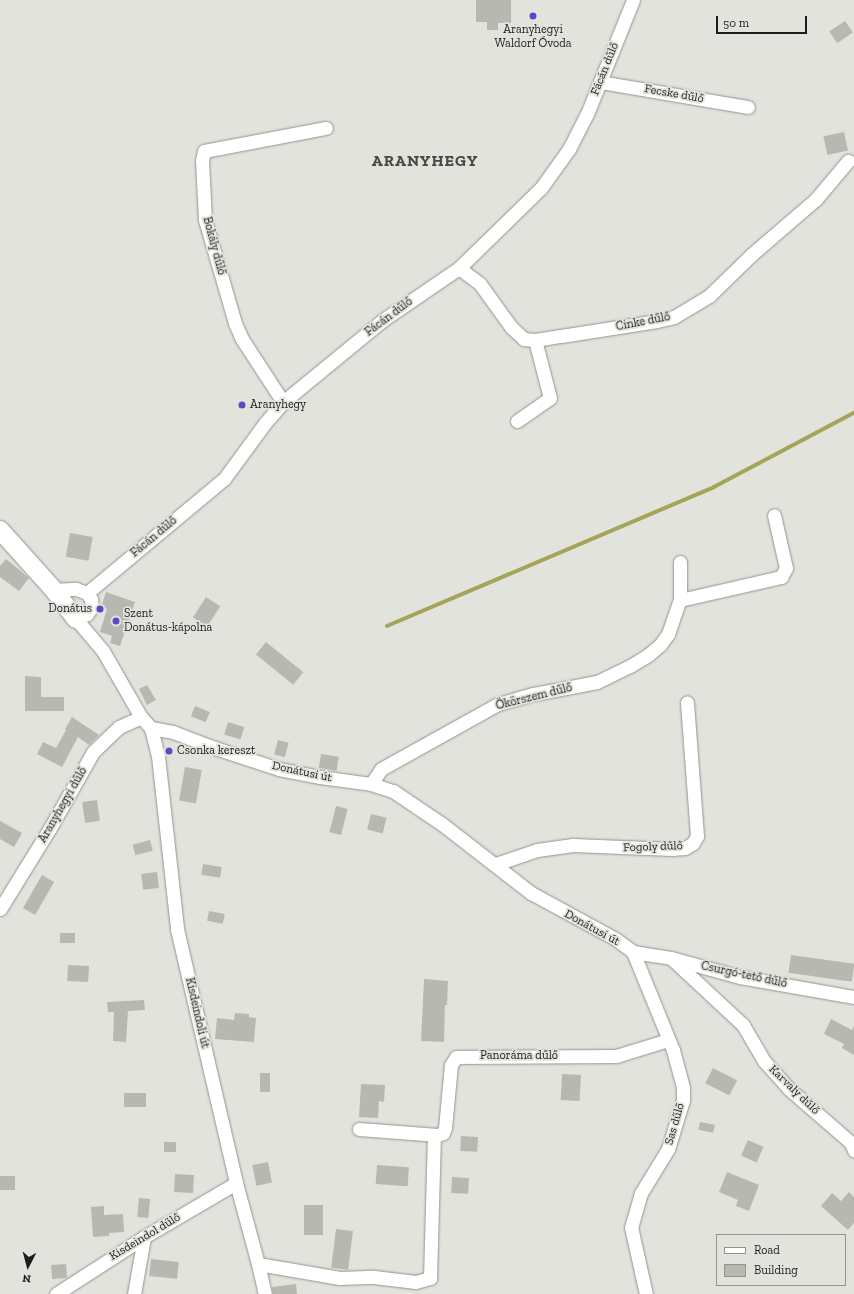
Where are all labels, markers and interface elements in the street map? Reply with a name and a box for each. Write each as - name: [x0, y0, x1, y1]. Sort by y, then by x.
- scale bar: [718, 8, 809, 34]
- marker: Aranyhegyi Waldorf Óvoda: [528, 11, 538, 21]
- text: 50 m: [723, 16, 749, 30]
- place label: Aranyhegyi Waldorf Óvoda: [494, 23, 572, 51]
- street label: Fácán dűlő: [588, 40, 622, 98]
- street label: Fecske dűlő: [643, 82, 705, 106]
- district label: ARANYHEGY: [372, 151, 478, 171]
- street label: Bokály dűlő: [199, 215, 229, 277]
- street label: Fácán dűlő: [362, 294, 416, 340]
- street label: Cinke dűlő: [615, 310, 671, 334]
- place label: Aranyhegy: [250, 398, 306, 412]
- marker: Aranyhegy: [237, 400, 247, 410]
- street label: Fácán dűlő: [128, 514, 180, 560]
- place label: Donátus: [48, 602, 92, 616]
- marker: Donátus: [95, 604, 105, 614]
- place label: Szent Donátus-kápolna: [124, 607, 212, 635]
- marker: Szent Donátus-kápolna: [111, 616, 121, 626]
- street label: Ökörszem dűlő: [494, 681, 574, 713]
- place label: Csonka kereszt: [177, 744, 255, 758]
- marker: Csonka kereszt: [164, 746, 174, 756]
- street label: Donátusi út: [271, 759, 333, 785]
- street label: Aranyhegyi dűlő: [36, 765, 90, 845]
- street label: Fogoly dűlő: [623, 839, 683, 855]
- street label: Donátusi út: [562, 907, 622, 949]
- street label: Csurgó-tető dűlő: [700, 959, 788, 991]
- street label: Kisdeindoli út: [182, 976, 212, 1050]
- street label: Panoráma dűlő: [480, 1049, 558, 1063]
- street label: Karvaly dűlő: [766, 1062, 822, 1118]
- street label: Sas dűlő: [662, 1101, 688, 1147]
- street label: Kisdeindol dűlő: [107, 1210, 183, 1264]
- legend: [716, 1234, 846, 1286]
- text: Road: [754, 1243, 780, 1257]
- north arrow: [8, 1246, 48, 1286]
- text: Building: [754, 1263, 798, 1277]
- text: N: [22, 1272, 32, 1285]

